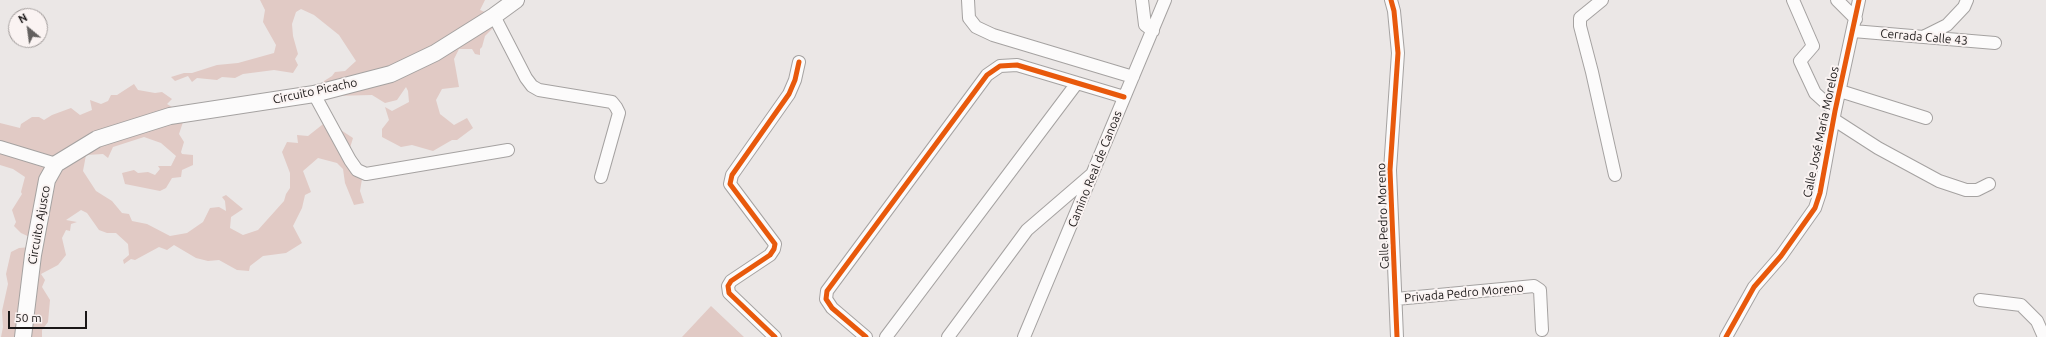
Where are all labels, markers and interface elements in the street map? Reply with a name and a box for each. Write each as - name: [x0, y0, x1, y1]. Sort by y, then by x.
- north arrow: [8, 8, 48, 48]
- text: N: [16, 11, 29, 26]
- street label: Cerrada Calle 43: [1880, 26, 1968, 48]
- street label: Calle José María Morelos: [1800, 65, 1842, 199]
- street label: Circuito Picacho: [272, 75, 358, 107]
- street label: Camino Real de Canoas: [1065, 108, 1125, 230]
- street label: Calle Pedro Moreno: [1374, 163, 1392, 269]
- street label: Circuito Ajusco: [25, 184, 53, 266]
- street label: Privada Pedro Moreno: [1404, 281, 1524, 305]
- scale bar: [10, 303, 89, 329]
- text: 50 m: [15, 311, 42, 324]

